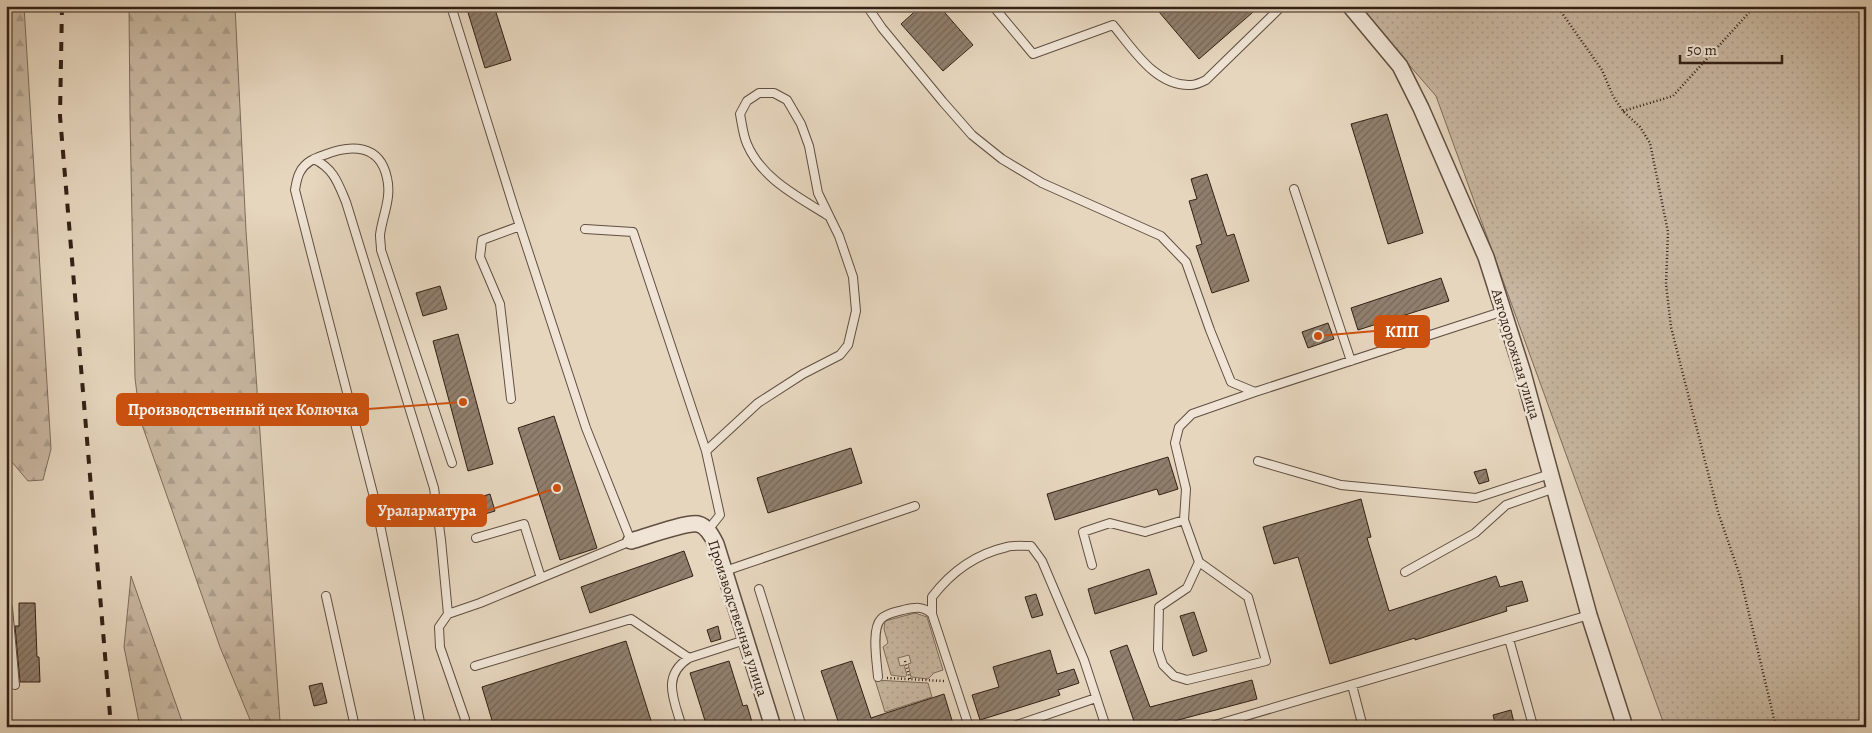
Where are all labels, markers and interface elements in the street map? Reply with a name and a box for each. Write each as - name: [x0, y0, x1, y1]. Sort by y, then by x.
- scale bar: [1680, 32, 1782, 64]
- text: 50 m: [1687, 40, 1717, 60]
- street label: Автодорожная улица: [1486, 285, 1545, 422]
- callout: КПП: [1375, 316, 1429, 347]
- text: КПП: [1385, 321, 1419, 343]
- callout: Производственный цех Колючка: [117, 394, 368, 425]
- text: Производственный цех Колючка: [128, 399, 359, 421]
- callout: Ураларматура: [367, 495, 486, 526]
- text: Ураларматура: [378, 500, 477, 522]
- street label: Производственная улица: [703, 537, 773, 699]

